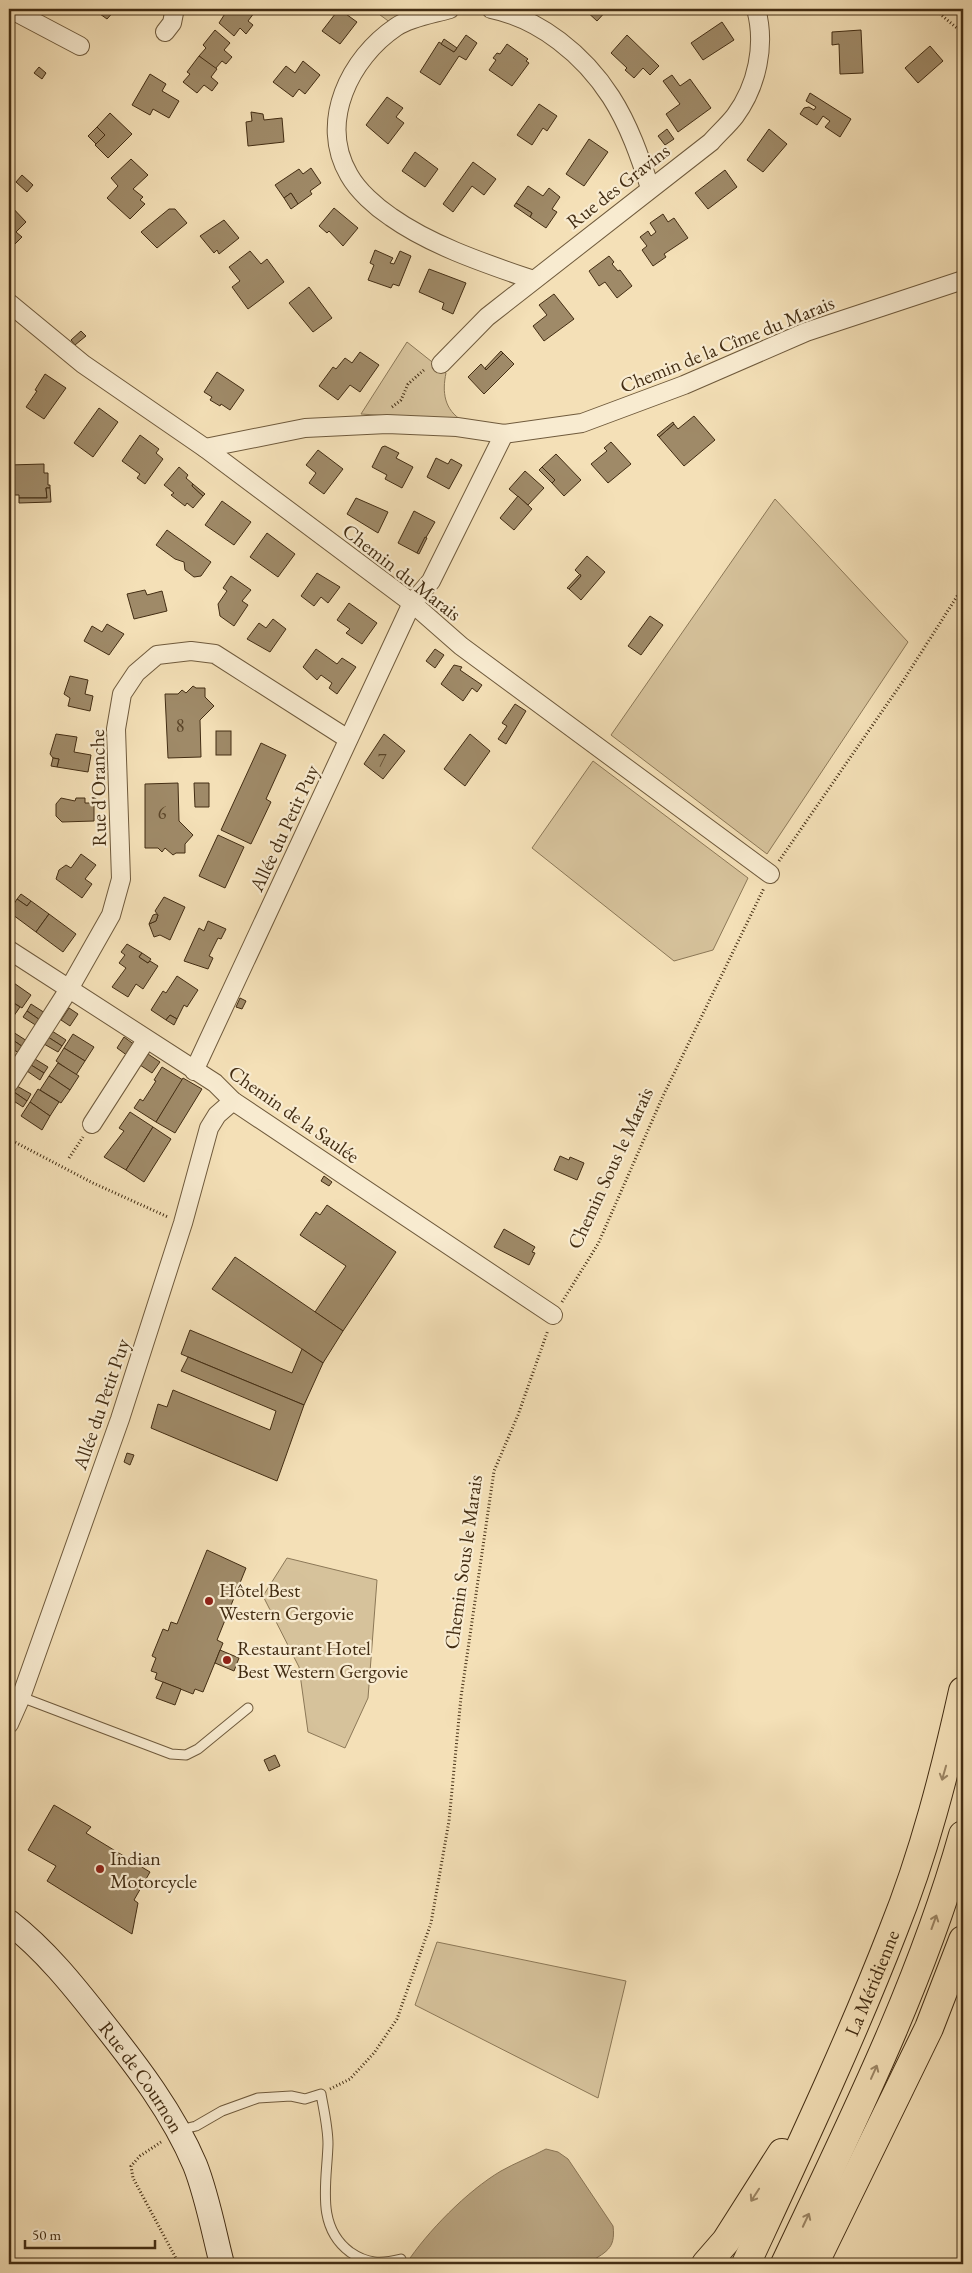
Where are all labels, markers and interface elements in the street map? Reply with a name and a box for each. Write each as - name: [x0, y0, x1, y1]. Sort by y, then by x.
- street label: Rue des Gravins: [561, 137, 675, 235]
- street label: Chemin de la Cîme du Marais: [616, 289, 838, 399]
- street label: Chemin du Marais: [337, 518, 467, 626]
- house number: 8: [176, 714, 184, 737]
- street label: Rue d'Oranche: [84, 729, 112, 847]
- house number: 7: [378, 749, 387, 772]
- street label: Allée du Petit Puy: [243, 760, 325, 897]
- house number: 6: [158, 801, 167, 824]
- street label: Chemin de la Saulée: [223, 1059, 365, 1169]
- street label: Chemin Sous le Marais: [561, 1083, 659, 1253]
- street label: Allée du Petit Puy: [66, 1335, 136, 1474]
- street label: Chemin Sous le Marais: [438, 1473, 488, 1651]
- place label: Hôtel Best Western Gergovie: [219, 1577, 354, 1626]
- marker: Hôtel Best Western Gergovie: [203, 1595, 215, 1607]
- place label: Restaurant Hotel Best Western Gergovie: [237, 1635, 408, 1684]
- marker: Restaurant Hotel Best Western Gergovie: [221, 1654, 233, 1666]
- one-way arrow: [939, 1764, 948, 1780]
- place label: Indian Motorcycle: [110, 1845, 197, 1894]
- marker: Indian Motorcycle: [94, 1863, 106, 1875]
- one-way arrow: [930, 1914, 939, 1930]
- street label: La Méridienne: [838, 1926, 905, 2040]
- street label: Rue de Cournon: [93, 2016, 190, 2138]
- one-way arrow: [869, 2065, 879, 2080]
- one-way arrow: [750, 2187, 760, 2201]
- one-way arrow: [801, 2213, 811, 2228]
- scale bar: [25, 2218, 155, 2250]
- text: 50 m: [32, 2225, 61, 2244]

